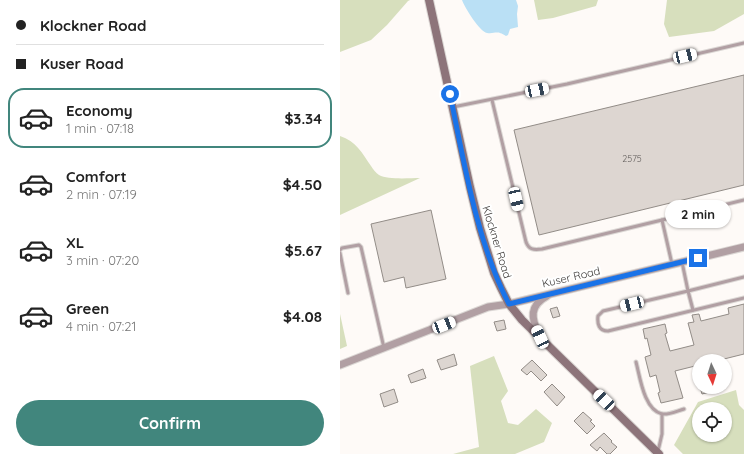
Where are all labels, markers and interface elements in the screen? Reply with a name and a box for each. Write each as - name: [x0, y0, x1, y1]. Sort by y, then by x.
- text: Klockner Road: [40, 16, 146, 35]
- car: [672, 47, 698, 65]
- text: Kuser Road: [40, 54, 124, 73]
- car: [524, 82, 550, 98]
- route start: [441, 85, 459, 103]
- icon: car: [18, 100, 54, 136]
- text: Economy: [66, 101, 133, 120]
- text: $3.34: [284, 109, 322, 128]
- text: 1 min · 07:18: [66, 120, 134, 136]
- house number: 2575: [622, 153, 642, 164]
- icon: car: [18, 166, 54, 202]
- text: Comfort: [66, 167, 127, 186]
- text: $4.50: [283, 175, 322, 194]
- text: 2 min · 07:19: [66, 186, 137, 202]
- car: [507, 186, 525, 212]
- callout: 2 min: [665, 200, 731, 228]
- street label: Klockner Road: [479, 204, 515, 280]
- text: 2 min: [681, 206, 715, 222]
- icon: car: [18, 232, 54, 268]
- text: XL: [66, 233, 84, 252]
- text: $5.67: [285, 241, 322, 260]
- route end: [689, 249, 707, 267]
- text: 3 min · 07:20: [66, 252, 139, 268]
- street label: Kuser Road: [540, 263, 602, 291]
- car: [619, 295, 645, 313]
- icon: car: [18, 298, 54, 334]
- text: Green: [66, 299, 109, 318]
- text: $4.08: [283, 307, 322, 326]
- car: [431, 315, 457, 335]
- text: 4 min · 07:21: [66, 318, 136, 334]
- car: [529, 324, 551, 350]
- north arrow: [692, 354, 732, 394]
- map controls: [692, 354, 732, 442]
- car: [591, 387, 617, 413]
- button: Confirm: [16, 400, 324, 446]
- button: locate: [692, 402, 732, 442]

